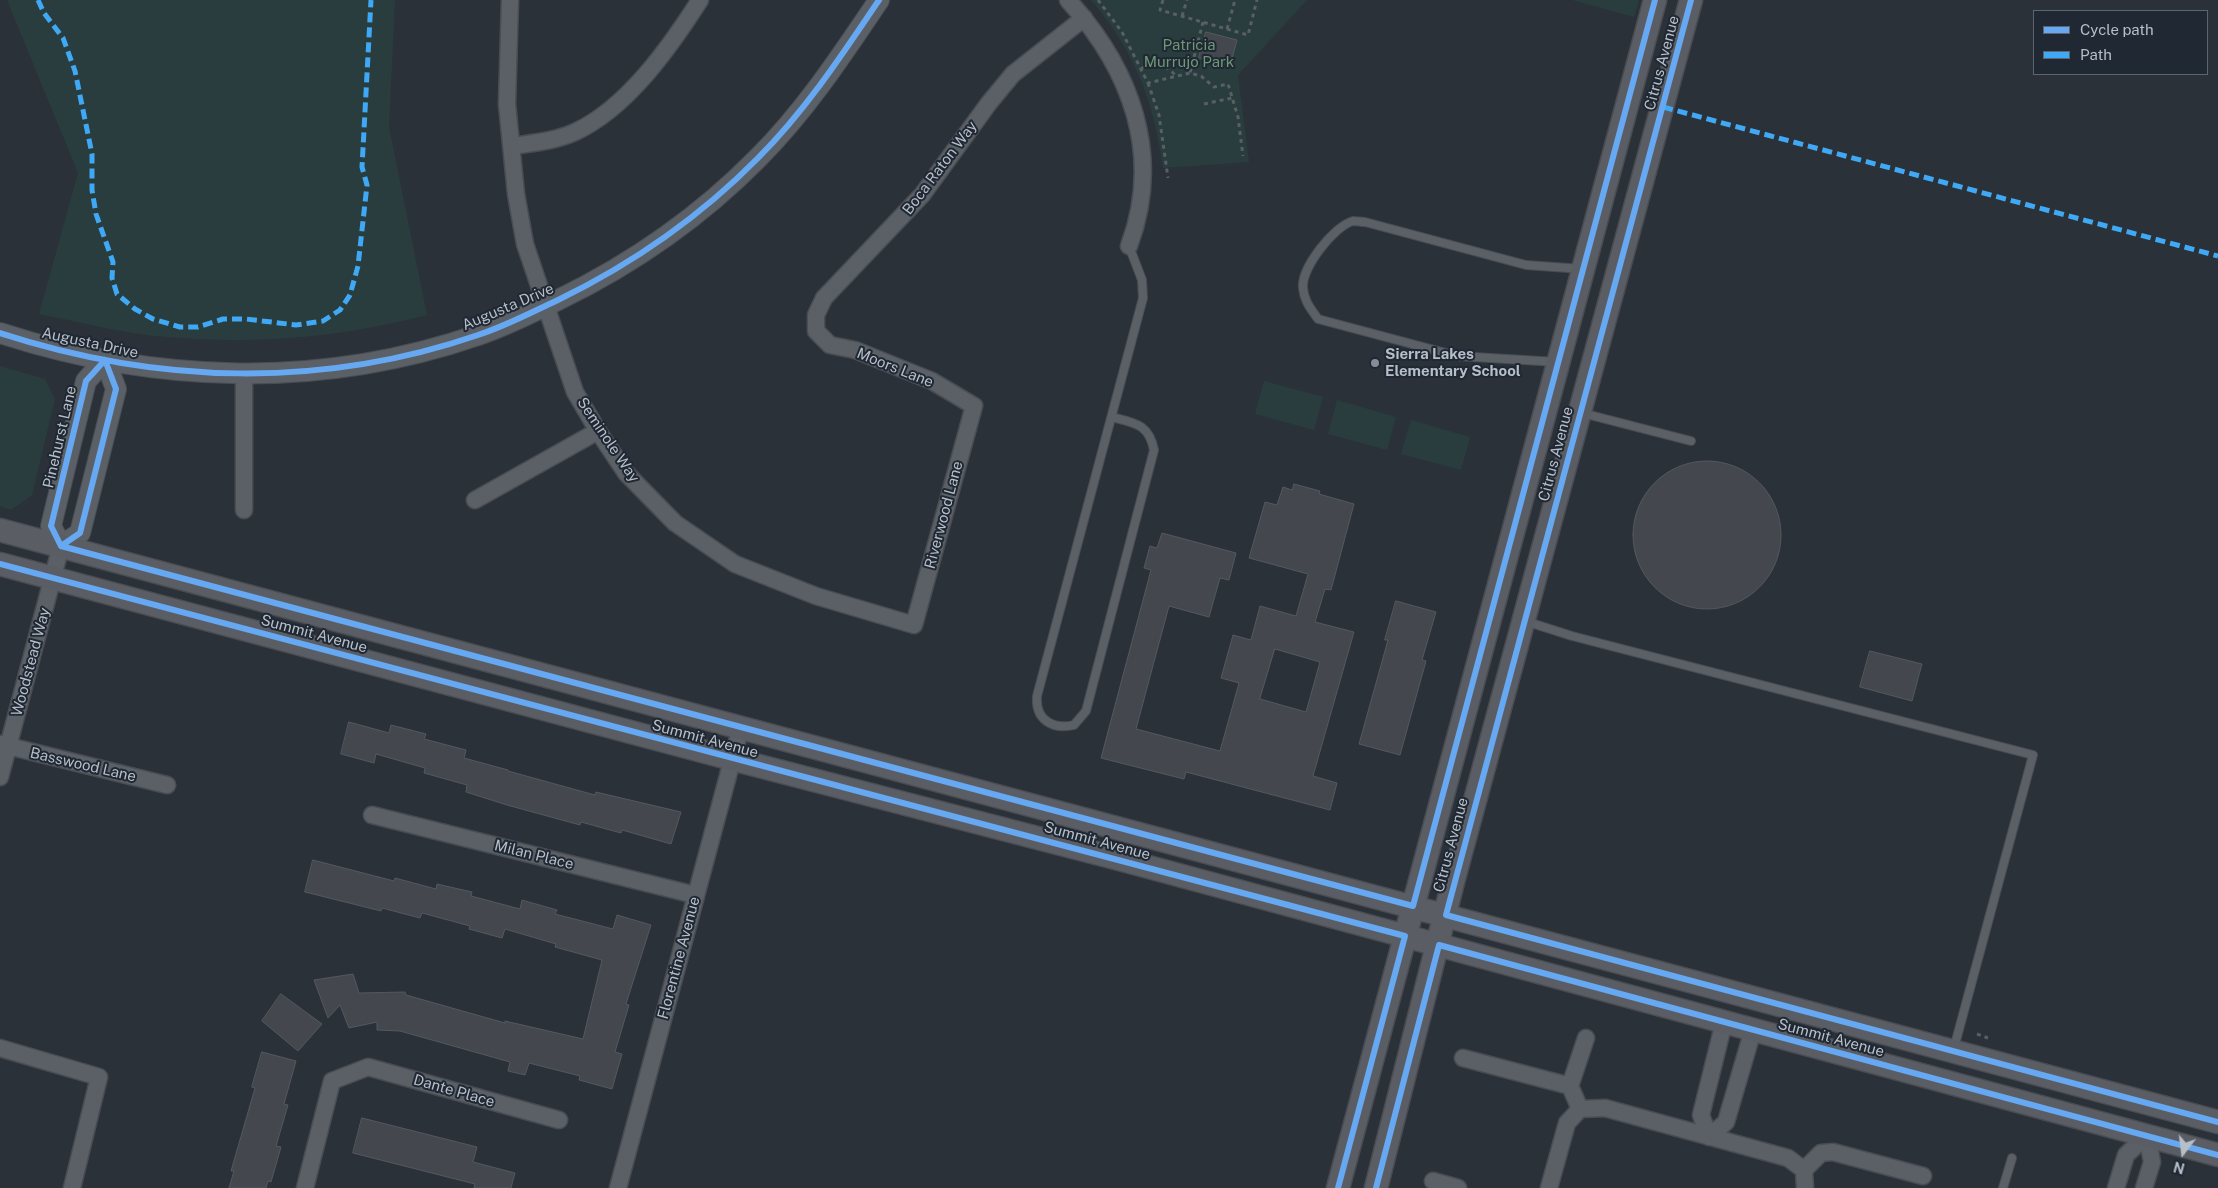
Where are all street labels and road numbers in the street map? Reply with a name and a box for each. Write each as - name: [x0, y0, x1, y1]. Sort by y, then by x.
- street label: Citrus Avenue: [1641, 14, 1683, 112]
- street label: Boca Raton Way: [899, 118, 981, 218]
- street label: Augusta Drive: [459, 280, 557, 334]
- street label: Augusta Drive: [40, 324, 140, 362]
- street label: Moors Lane: [854, 344, 936, 392]
- street label: Pinehurst Lane: [39, 384, 81, 490]
- street label: Seminole Way: [573, 394, 643, 486]
- street label: Citrus Avenue: [1535, 405, 1577, 503]
- street label: Riverwood Lane: [921, 459, 967, 571]
- street label: Woodstead Way: [8, 606, 54, 718]
- street label: Summit Avenue: [259, 611, 369, 657]
- street label: Summit Avenue: [650, 716, 760, 762]
- street label: Basswood Lane: [28, 744, 138, 786]
- street label: Citrus Avenue: [1430, 796, 1472, 894]
- street label: Summit Avenue: [1042, 818, 1152, 864]
- street label: Milan Place: [492, 836, 576, 874]
- street label: Florentine Avenue: [654, 895, 704, 1021]
- street label: Summit Avenue: [1776, 1015, 1886, 1061]
- street label: Dante Place: [411, 1071, 497, 1111]

